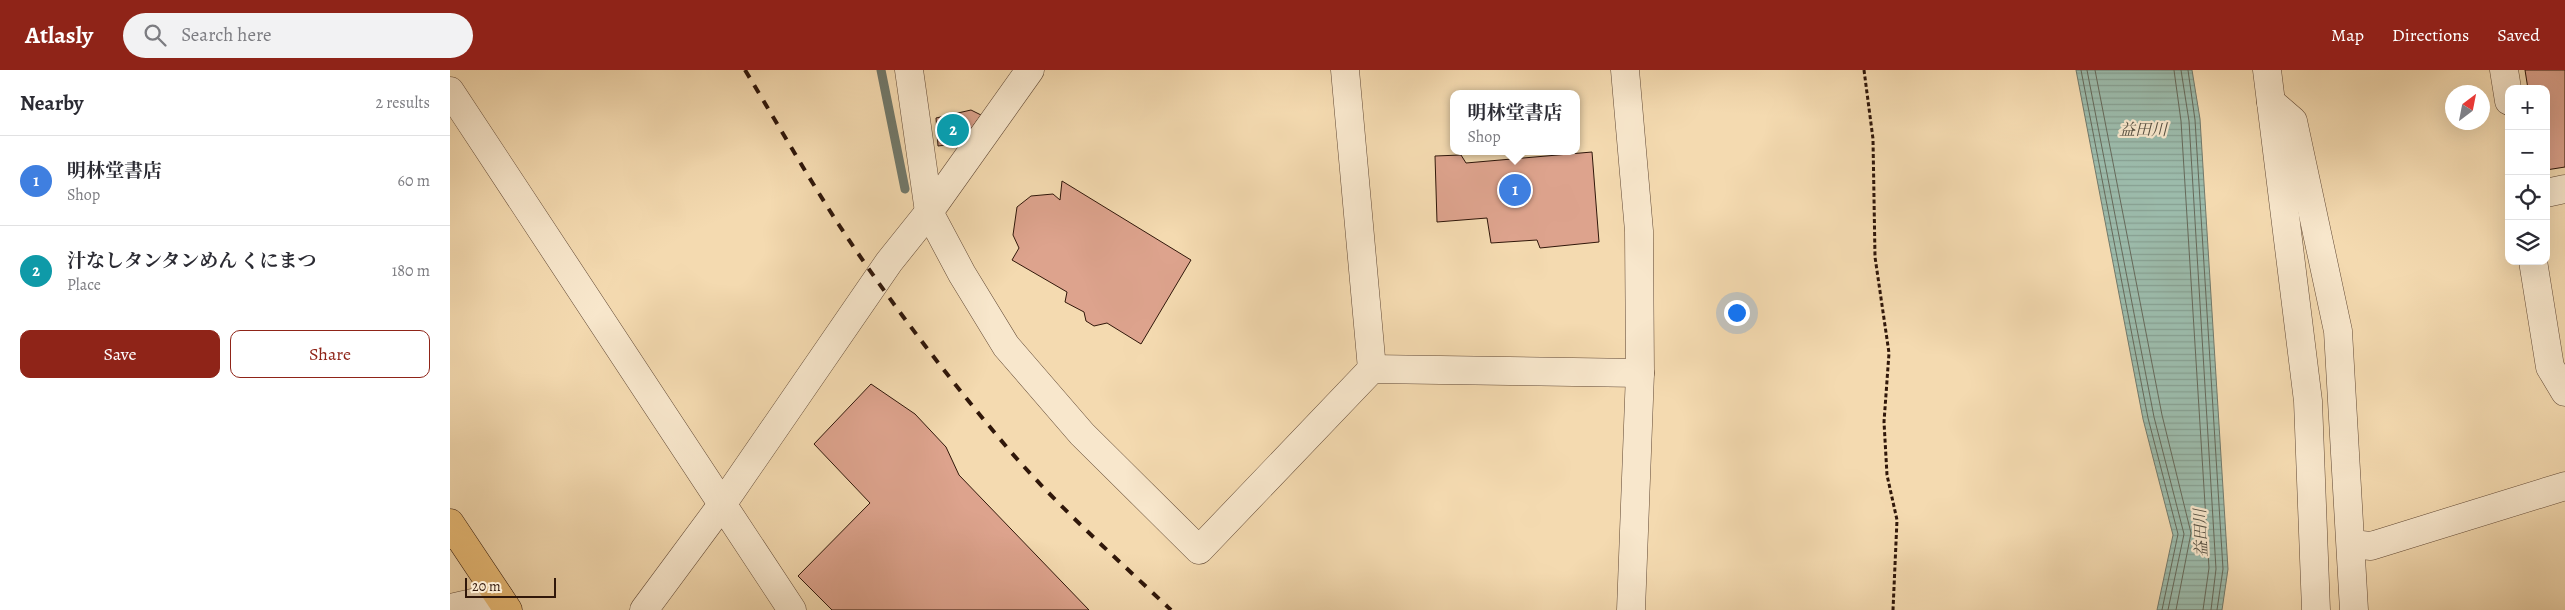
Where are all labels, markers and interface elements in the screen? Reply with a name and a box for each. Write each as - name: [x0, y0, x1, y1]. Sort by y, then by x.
- search box: [123, 13, 473, 58]
- text: Atlasly: [25, 19, 93, 51]
- icon: search: [141, 21, 169, 49]
- text: Search here: [181, 22, 272, 48]
- text: Map: [2331, 23, 2364, 47]
- text: Directions: [2392, 23, 2469, 47]
- text: Saved: [2497, 23, 2540, 47]
- north arrow: [2445, 85, 2490, 130]
- map controls: [2505, 85, 2550, 265]
- button: +: [2505, 85, 2550, 130]
- text: Nearby: [20, 89, 83, 117]
- popup: [1450, 90, 1580, 155]
- text: 2 results: [375, 92, 430, 114]
- text: 明林堂書店: [1467, 100, 1563, 126]
- pin: 2: [937, 111, 969, 149]
- water label: 益田川: [2119, 119, 2169, 141]
- text: Shop: [1467, 126, 1501, 148]
- button: −: [2505, 130, 2550, 175]
- text: 明林堂書店: [67, 158, 162, 184]
- text: 1: [33, 170, 39, 192]
- text: 60 m: [398, 170, 430, 192]
- pin: 1: [1499, 171, 1531, 209]
- button: locate: [2505, 175, 2550, 220]
- text: Shop: [67, 184, 100, 206]
- button: layers: [2505, 220, 2550, 265]
- text: 汁なしタンタンめん くにまつ: [67, 248, 317, 274]
- text: 2: [32, 260, 40, 282]
- text: 180 m: [392, 260, 430, 282]
- text: Place: [67, 274, 101, 296]
- your location: [1724, 300, 1750, 326]
- button: Save: [20, 330, 220, 378]
- button: Share: [230, 330, 430, 378]
- water label: 益田川: [2189, 507, 2213, 557]
- scale bar: [465, 575, 556, 598]
- text: 20 m: [472, 577, 501, 596]

